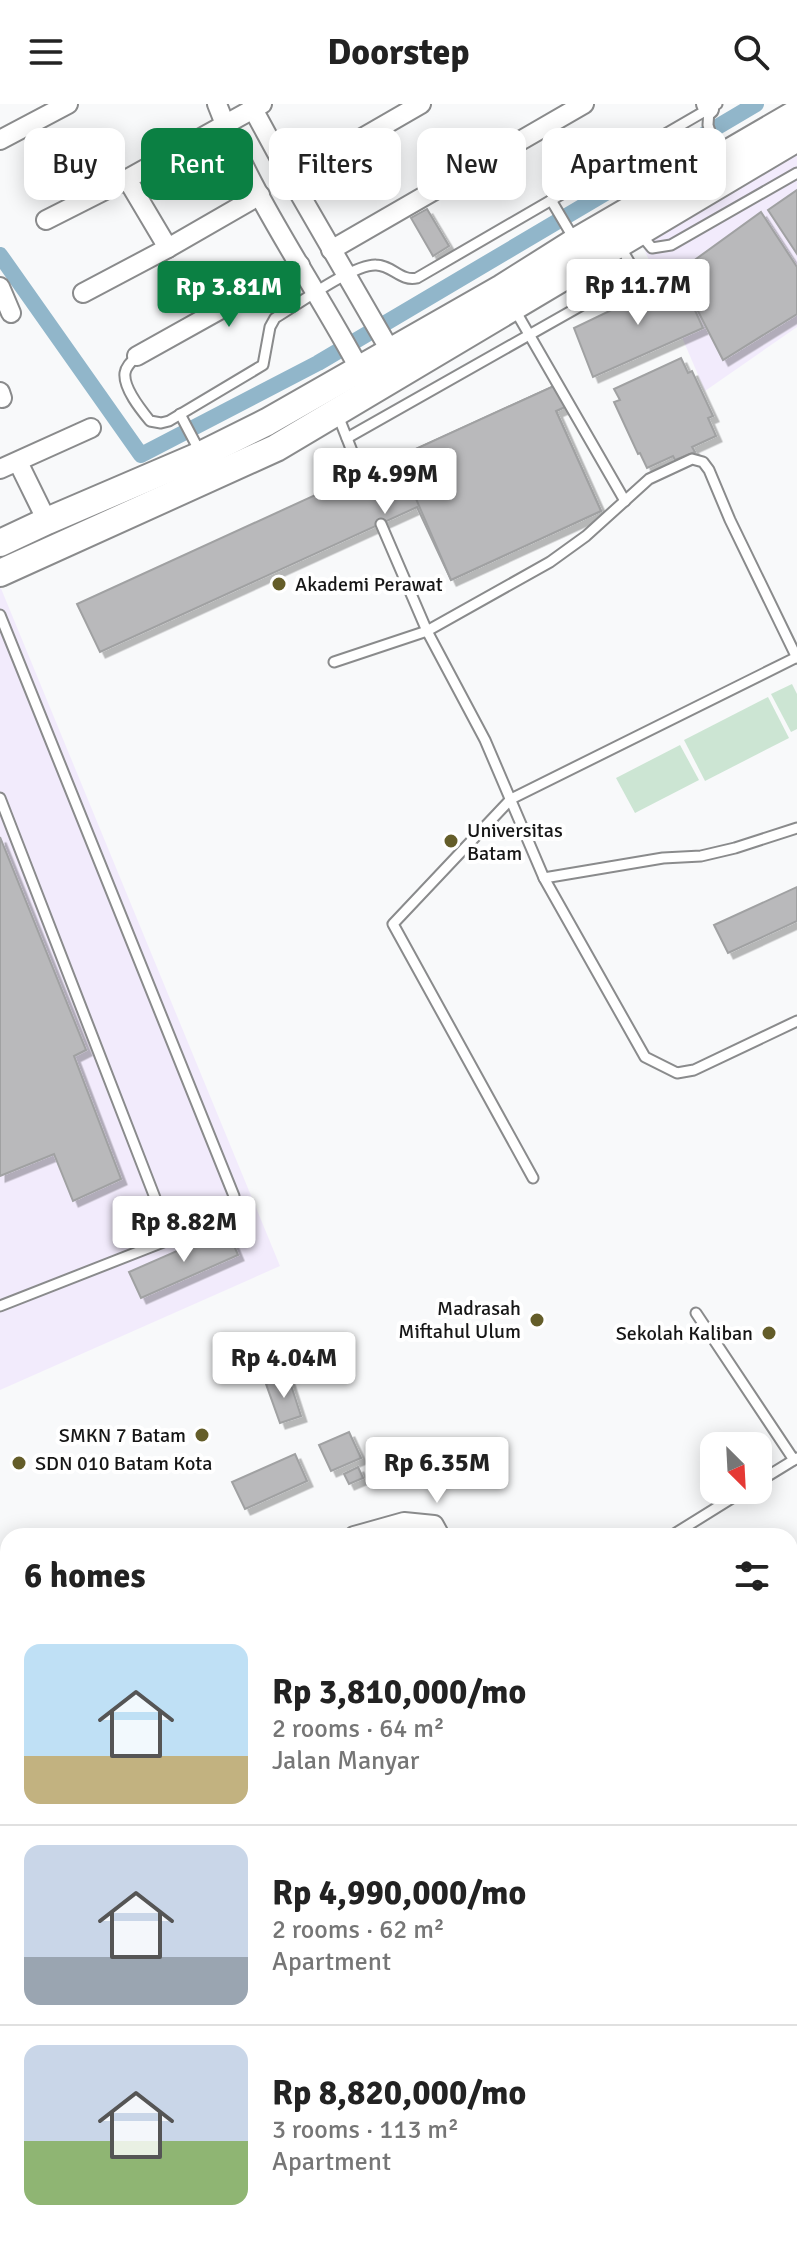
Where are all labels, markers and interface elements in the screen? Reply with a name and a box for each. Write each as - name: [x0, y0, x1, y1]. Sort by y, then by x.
- icon: menu: [24, 30, 68, 74]
- text: Doorstep: [327, 30, 470, 75]
- icon: search: [729, 30, 773, 74]
- chip: Buy: [24, 128, 125, 200]
- chip: Rent: [141, 128, 253, 200]
- chip: Filters: [269, 128, 401, 200]
- chip: New: [417, 128, 526, 200]
- chip: Apartment: [542, 128, 726, 200]
- pin: Rp 11.7M: [555, 259, 721, 327]
- pin: Rp 3.81M: [146, 261, 312, 329]
- text: Rp 11.7M: [585, 269, 691, 301]
- text: Rp 3.81M: [176, 271, 282, 303]
- pin: Rp 4.99M: [302, 448, 468, 516]
- text: Rp 4.99M: [332, 458, 438, 490]
- place label: Akademi Perawat: [295, 572, 443, 597]
- marker: Akademi Perawat: [270, 575, 288, 593]
- place label: Universitas Batam: [467, 818, 563, 866]
- marker: Universitas Batam: [442, 832, 460, 850]
- pin: Rp 8.82M: [101, 1196, 267, 1264]
- text: Rp 8.82M: [131, 1206, 237, 1238]
- place label: Madrasah Miftahul Ulum: [398, 1296, 521, 1344]
- marker: Madrasah Miftahul Ulum: [528, 1311, 546, 1329]
- place label: Sekolah Kaliban: [616, 1321, 753, 1346]
- marker: Sekolah Kaliban: [760, 1324, 778, 1342]
- pin: Rp 4.04M: [201, 1332, 367, 1400]
- text: Rp 4.04M: [231, 1342, 337, 1374]
- place label: SMKN 7 Batam: [59, 1423, 186, 1448]
- marker: SMKN 7 Batam: [193, 1426, 211, 1444]
- north arrow: [700, 1432, 772, 1504]
- map controls: [700, 1432, 772, 1504]
- pin: Rp 6.35M: [354, 1437, 520, 1505]
- text: Rp 6.35M: [384, 1447, 490, 1479]
- place label: SDN 010 Batam Kota: [35, 1451, 212, 1476]
- marker: SDN 010 Batam Kota: [10, 1454, 28, 1472]
- icon: filters: [730, 1554, 774, 1598]
- text: 6 homes: [24, 1555, 145, 1597]
- text: Rp 3,810,000/mo: [272, 1671, 526, 1713]
- icon: home: [88, 1676, 184, 1772]
- text: 2 rooms · 64 m²: [272, 1713, 445, 1745]
- text: Jalan Manyar: [272, 1745, 419, 1777]
- text: Rp 4,990,000/mo: [272, 1872, 526, 1914]
- icon: home: [88, 1877, 184, 1973]
- text: 2 rooms · 62 m²: [272, 1914, 445, 1946]
- text: Apartment: [272, 1946, 391, 1978]
- text: Rp 8,820,000/mo: [272, 2072, 526, 2114]
- icon: home: [88, 2077, 184, 2173]
- text: 3 rooms · 113 m²: [272, 2114, 459, 2146]
- text: Apartment: [272, 2146, 391, 2178]

